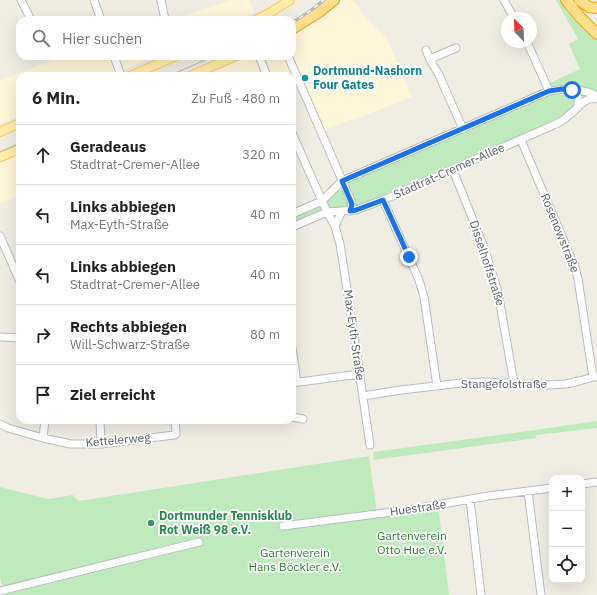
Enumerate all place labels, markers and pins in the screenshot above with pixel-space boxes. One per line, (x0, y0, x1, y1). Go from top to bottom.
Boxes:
place label: Dortmund-Nashorn Four Gates (313, 63, 422, 92)
marker: Dortmund-Nashorn Four Gates (300, 73, 310, 83)
place label: Dortmunder Tennisklub Rot Weiß 98 e.V. (159, 508, 292, 537)
marker: Dortmunder Tennisklub Rot Weiß 98 e.V. (146, 518, 156, 528)

